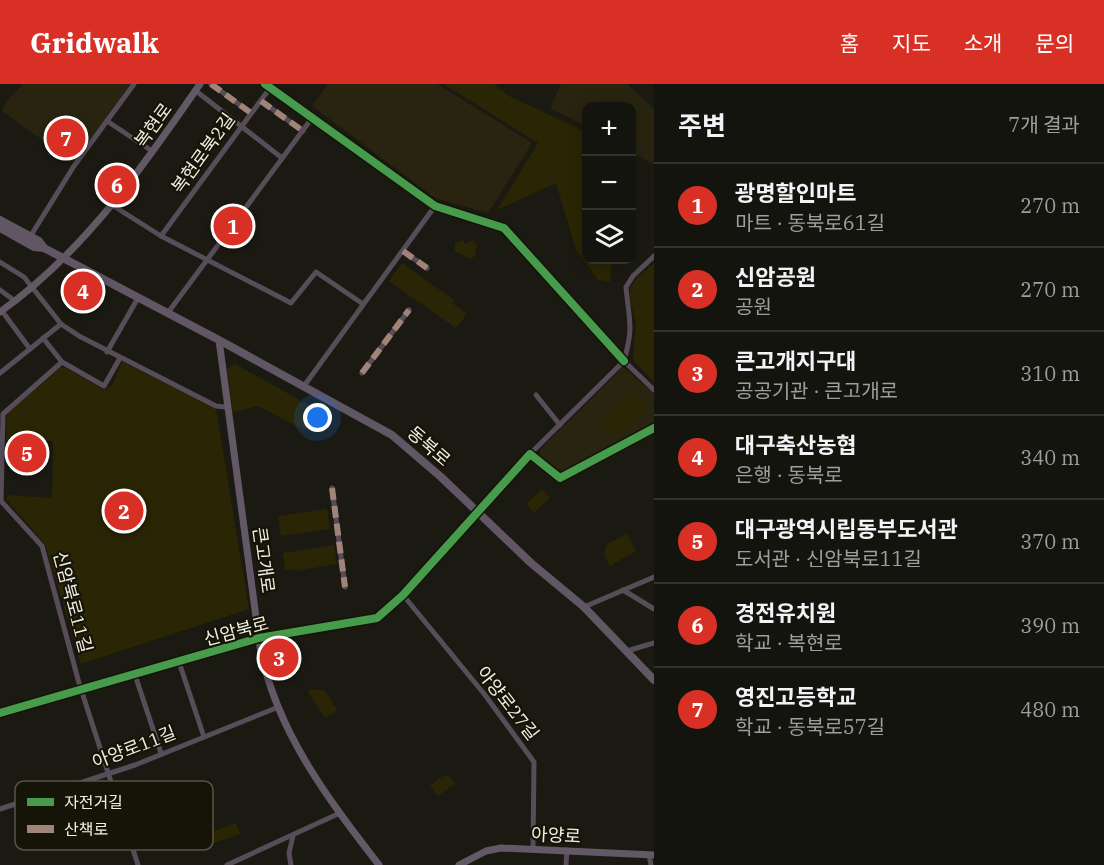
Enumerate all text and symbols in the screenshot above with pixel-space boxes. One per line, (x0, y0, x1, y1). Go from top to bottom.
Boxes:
text: Gridwalk (30, 24, 159, 61)
text: 홈 (840, 29, 859, 57)
text: 지도 (892, 29, 931, 57)
text: 소개 (964, 29, 1002, 57)
text: 문의 (1035, 29, 1074, 57)
street label: 복현로 (129, 98, 177, 152)
map controls (582, 102, 636, 264)
button: + (582, 102, 636, 156)
street label: 복현로북2길 (166, 108, 240, 198)
text: 주변 (678, 108, 726, 142)
text: 7개 결과 (1008, 111, 1080, 138)
pin: 7 (46, 116, 86, 160)
button: − (582, 156, 636, 210)
pin: 6 (98, 162, 136, 208)
text: 광명할인마트 (735, 178, 856, 207)
text: 1 (692, 192, 704, 219)
text: 270 m (1020, 192, 1080, 219)
pin: 1 (214, 204, 252, 248)
text: 마트 · 동북로61길 (735, 209, 885, 236)
button: layers (582, 210, 636, 264)
text: 신암공원 (735, 262, 816, 291)
pin: 4 (64, 268, 103, 314)
text: 2 (692, 276, 704, 303)
text: 270 m (1020, 276, 1080, 303)
text: 공원 (735, 293, 772, 320)
text: 큰고개지구대 (735, 346, 856, 375)
text: 3 (692, 360, 704, 387)
text: 310 m (1020, 360, 1080, 387)
text: 공공기관 · 큰고개로 (735, 377, 898, 404)
your location (303, 403, 332, 432)
street label: 동북로 (403, 421, 455, 471)
pin: 5 (8, 430, 46, 476)
text: 대구축산농협 (735, 430, 856, 459)
text: 4 (692, 444, 704, 471)
text: 340 m (1020, 444, 1080, 471)
text: 은행 · 동북로 (735, 461, 843, 488)
pin: 2 (104, 488, 144, 534)
text: 대구광역시립동부도서관 (735, 514, 958, 543)
street label: 큰고개로 (248, 526, 280, 594)
text: 5 (692, 528, 704, 555)
text: 370 m (1020, 528, 1080, 555)
text: 도서관 · 신암북로11길 (735, 545, 922, 572)
street label: 신암북로11길 (48, 549, 98, 655)
text: 경전유치원 (735, 598, 836, 627)
street label: 신암북로 (201, 611, 271, 651)
text: 6 (692, 612, 704, 639)
text: 390 m (1020, 612, 1080, 639)
text: 학교 · 복현로 (735, 629, 843, 656)
pin: 3 (260, 636, 298, 680)
street label: 아양로27길 (472, 661, 544, 745)
text: 영진고등학교 (735, 682, 856, 711)
text: 7 (692, 696, 704, 723)
text: 480 m (1020, 696, 1080, 723)
text: 학교 · 동북로57길 (735, 713, 885, 740)
street label: 아양로11길 (89, 721, 179, 773)
legend (15, 781, 213, 850)
text: 자전거길 (64, 792, 123, 812)
text: 산책로 (64, 819, 108, 839)
street label: 아양로 (531, 822, 581, 848)

